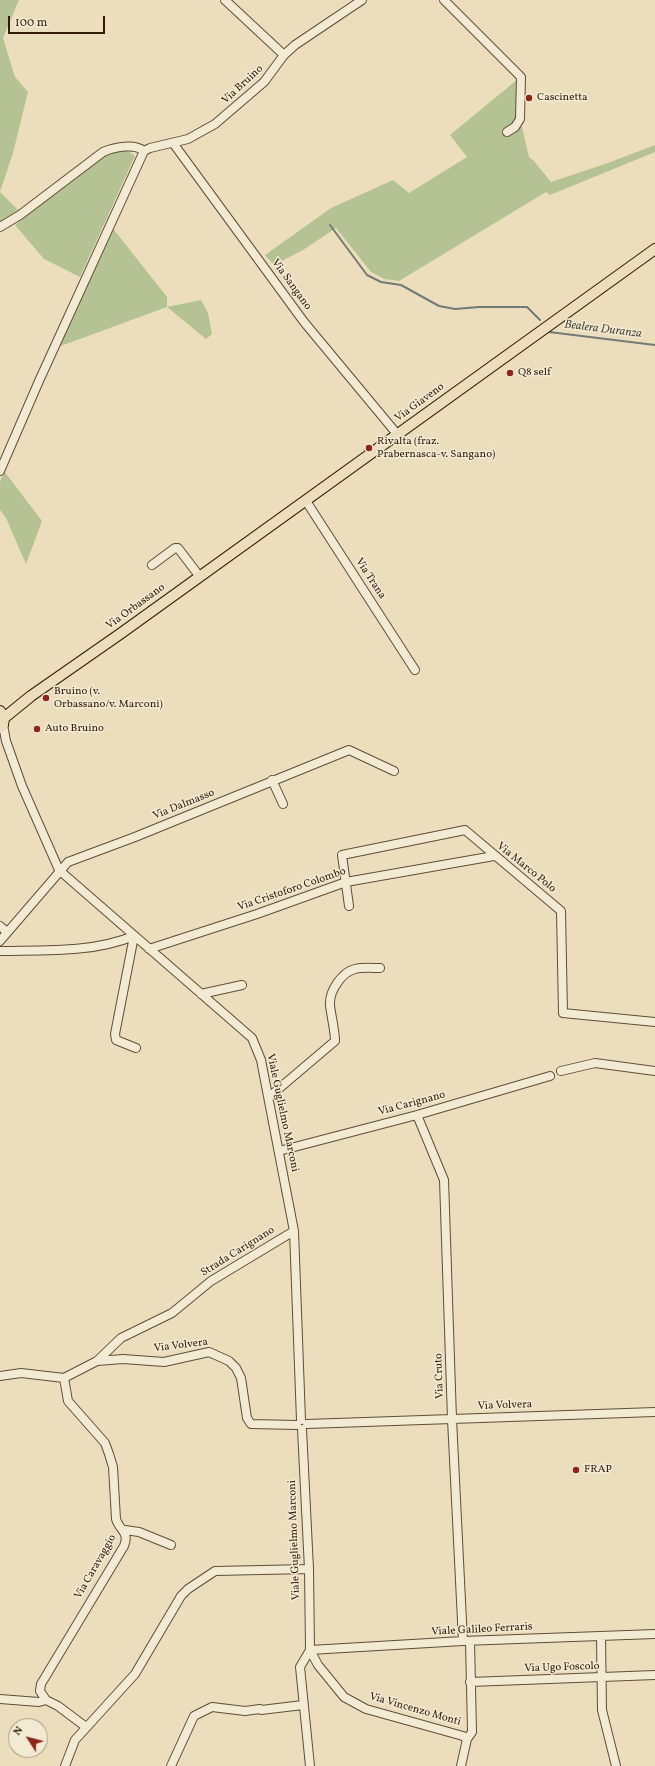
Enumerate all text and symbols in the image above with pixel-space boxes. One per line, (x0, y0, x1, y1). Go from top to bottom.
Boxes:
scale bar (10, 8, 107, 34)
text: 100 m (15, 15, 47, 31)
street label: Via Bruino (220, 63, 266, 107)
place label: Cascinetta (537, 91, 587, 105)
marker: Cascinetta (524, 93, 534, 103)
street label: Via Sangano (268, 257, 314, 313)
water label: Bealera Duranza (563, 318, 643, 342)
place label: Q8 self (518, 366, 551, 380)
marker: Q8 self (505, 368, 515, 378)
street label: Via Giaveno (393, 381, 447, 425)
place label: Rivalta (fraz. Prabernasca-v. Sangano) (377, 435, 495, 461)
marker: Rivalta (fraz. Prabernasca-v. Sangano) (364, 443, 374, 453)
street label: Via Trana (352, 556, 388, 602)
street label: Via Orbassano (104, 581, 168, 633)
place label: Bruino (v. Orbassano/v. Marconi) (54, 685, 163, 711)
marker: Bruino (v. Orbassano/v. Marconi) (41, 693, 51, 703)
place label: Auto Bruino (45, 722, 104, 736)
marker: Auto Bruino (32, 724, 42, 734)
street label: Via Dalmasso (151, 787, 217, 823)
street label: Via Marco Polo (494, 840, 558, 896)
street label: Via Cristoforo Colombo (236, 865, 348, 915)
street label: Viale Guglielmo Marconi (263, 1053, 301, 1173)
street label: Via Carignano (377, 1089, 447, 1119)
street label: Strada Carignano (199, 1224, 277, 1280)
street label: Via Volvera (153, 1336, 209, 1356)
street label: Via Cruto (433, 1353, 447, 1399)
street label: Via Volvera (478, 1398, 532, 1414)
place label: FRAP (584, 1463, 612, 1477)
marker: FRAP (571, 1465, 581, 1475)
street label: Viale Guglielmo Marconi (286, 1480, 304, 1600)
street label: Via Caravaggio (72, 1532, 120, 1602)
street label: Viale Galileo Ferraris (431, 1621, 533, 1639)
street label: Via Ugo Foscolo (524, 1660, 600, 1676)
street label: Via Vincenzo Monti (368, 1691, 462, 1729)
north arrow (8, 1718, 48, 1758)
text: N (10, 1724, 27, 1739)

